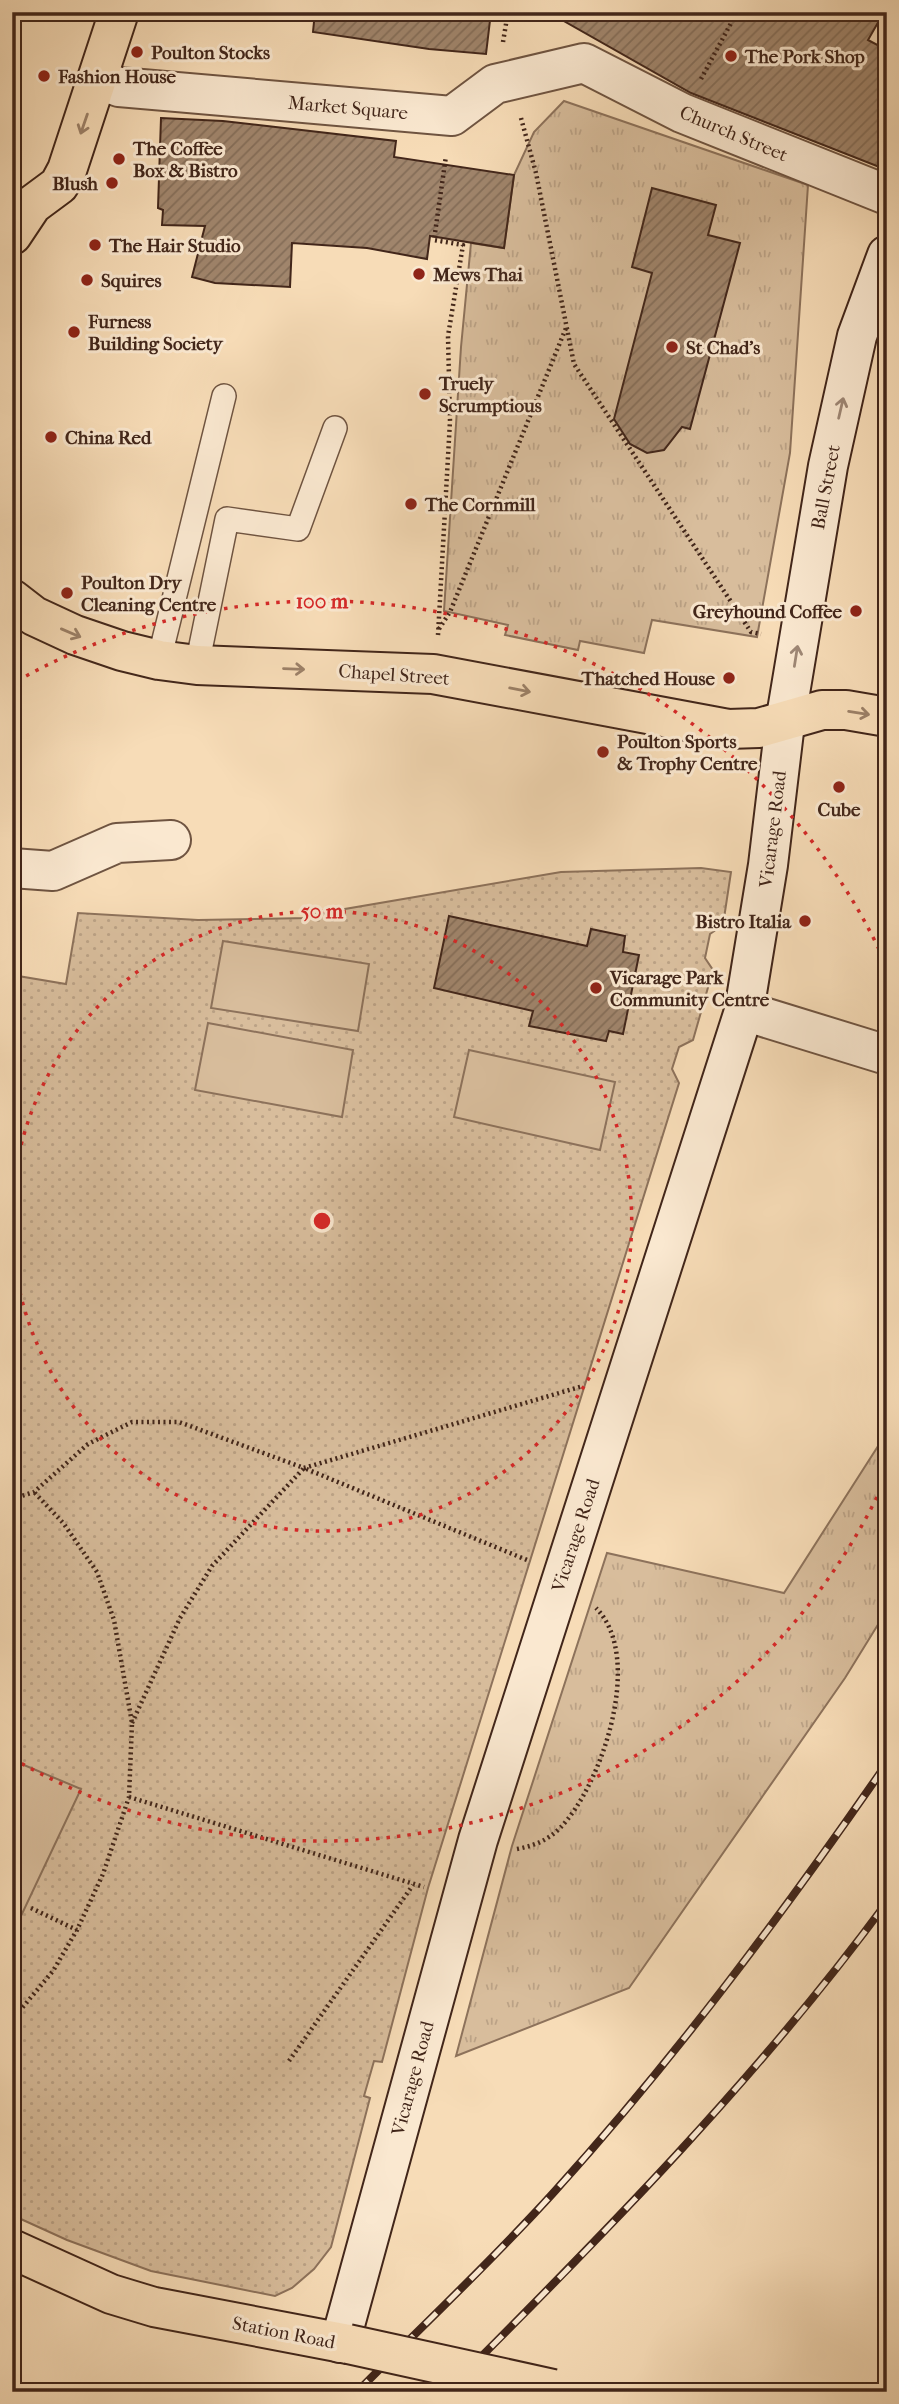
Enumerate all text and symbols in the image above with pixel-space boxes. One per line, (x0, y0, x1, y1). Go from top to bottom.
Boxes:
place label: Poulton Stocks (151, 42, 270, 64)
marker: Poulton Stocks (129, 44, 145, 60)
place label: The Pork Shop (744, 46, 865, 68)
marker: The Pork Shop (723, 48, 739, 64)
place label: Fashion House (57, 66, 177, 88)
marker: Fashion House (36, 68, 52, 84)
street label: Market Square (287, 92, 409, 124)
street label: Church Street (676, 101, 791, 167)
one-way arrow (77, 113, 90, 135)
place label: The Coffee Box & Bistro (132, 138, 238, 182)
marker: The Coffee Box & Bistro (111, 151, 127, 167)
place label: Blush (52, 173, 98, 195)
marker: Blush (104, 175, 120, 191)
place label: The Hair Studio (108, 235, 241, 257)
marker: The Hair Studio (87, 237, 103, 253)
place label: Mews Thai (432, 264, 523, 286)
marker: Mews Thai (411, 266, 427, 282)
place label: Squires (101, 270, 161, 292)
marker: Squires (79, 272, 95, 288)
place label: Furness Building Society (87, 311, 224, 355)
marker: Furness Building Society (66, 324, 82, 340)
place label: St Chad's (686, 337, 760, 359)
marker: St Chad's (664, 339, 680, 355)
place label: Truely Scrumptious (438, 373, 542, 417)
marker: Truely Scrumptious (417, 386, 433, 402)
one-way arrow (835, 397, 849, 420)
place label: China Red (65, 427, 152, 449)
marker: China Red (43, 429, 59, 445)
street label: Ball Street (807, 443, 845, 531)
place label: The Cornmill (424, 494, 536, 516)
marker: The Cornmill (403, 496, 419, 512)
place label: Poulton Dry Cleaning Centre (81, 572, 217, 616)
marker: Poulton Dry Cleaning Centre (59, 585, 75, 601)
text: 100 m (296, 589, 349, 613)
place label: Greyhound Coffee (693, 601, 843, 623)
marker: Greyhound Coffee (848, 603, 864, 619)
one-way arrow (60, 627, 81, 640)
one-way arrow (790, 645, 803, 668)
street label: Chapel Street (338, 660, 450, 690)
one-way arrow (282, 662, 305, 675)
place label: Thatched House (580, 668, 716, 690)
marker: Thatched House (721, 670, 737, 686)
one-way arrow (508, 684, 531, 698)
one-way arrow (847, 707, 870, 720)
place label: Poulton Sports & Trophy Centre (617, 731, 758, 775)
marker: Poulton Sports & Trophy Centre (595, 744, 611, 760)
street label: Vicarage Road (755, 769, 791, 890)
marker: Cube (831, 779, 847, 795)
place label: Cube (818, 799, 861, 821)
text: 50 m (301, 899, 344, 923)
place label: Bistro Italia (695, 911, 792, 933)
marker: Bistro Italia (797, 913, 813, 929)
place label: Vicarage Park Community Centre (609, 967, 770, 1011)
marker: Vicarage Park Community Centre (588, 980, 604, 996)
centre of rings (310, 1209, 334, 1233)
street label: Vicarage Road (547, 1475, 605, 1596)
street label: Vicarage Road (387, 2018, 439, 2139)
street label: Station Road (230, 2312, 338, 2354)

